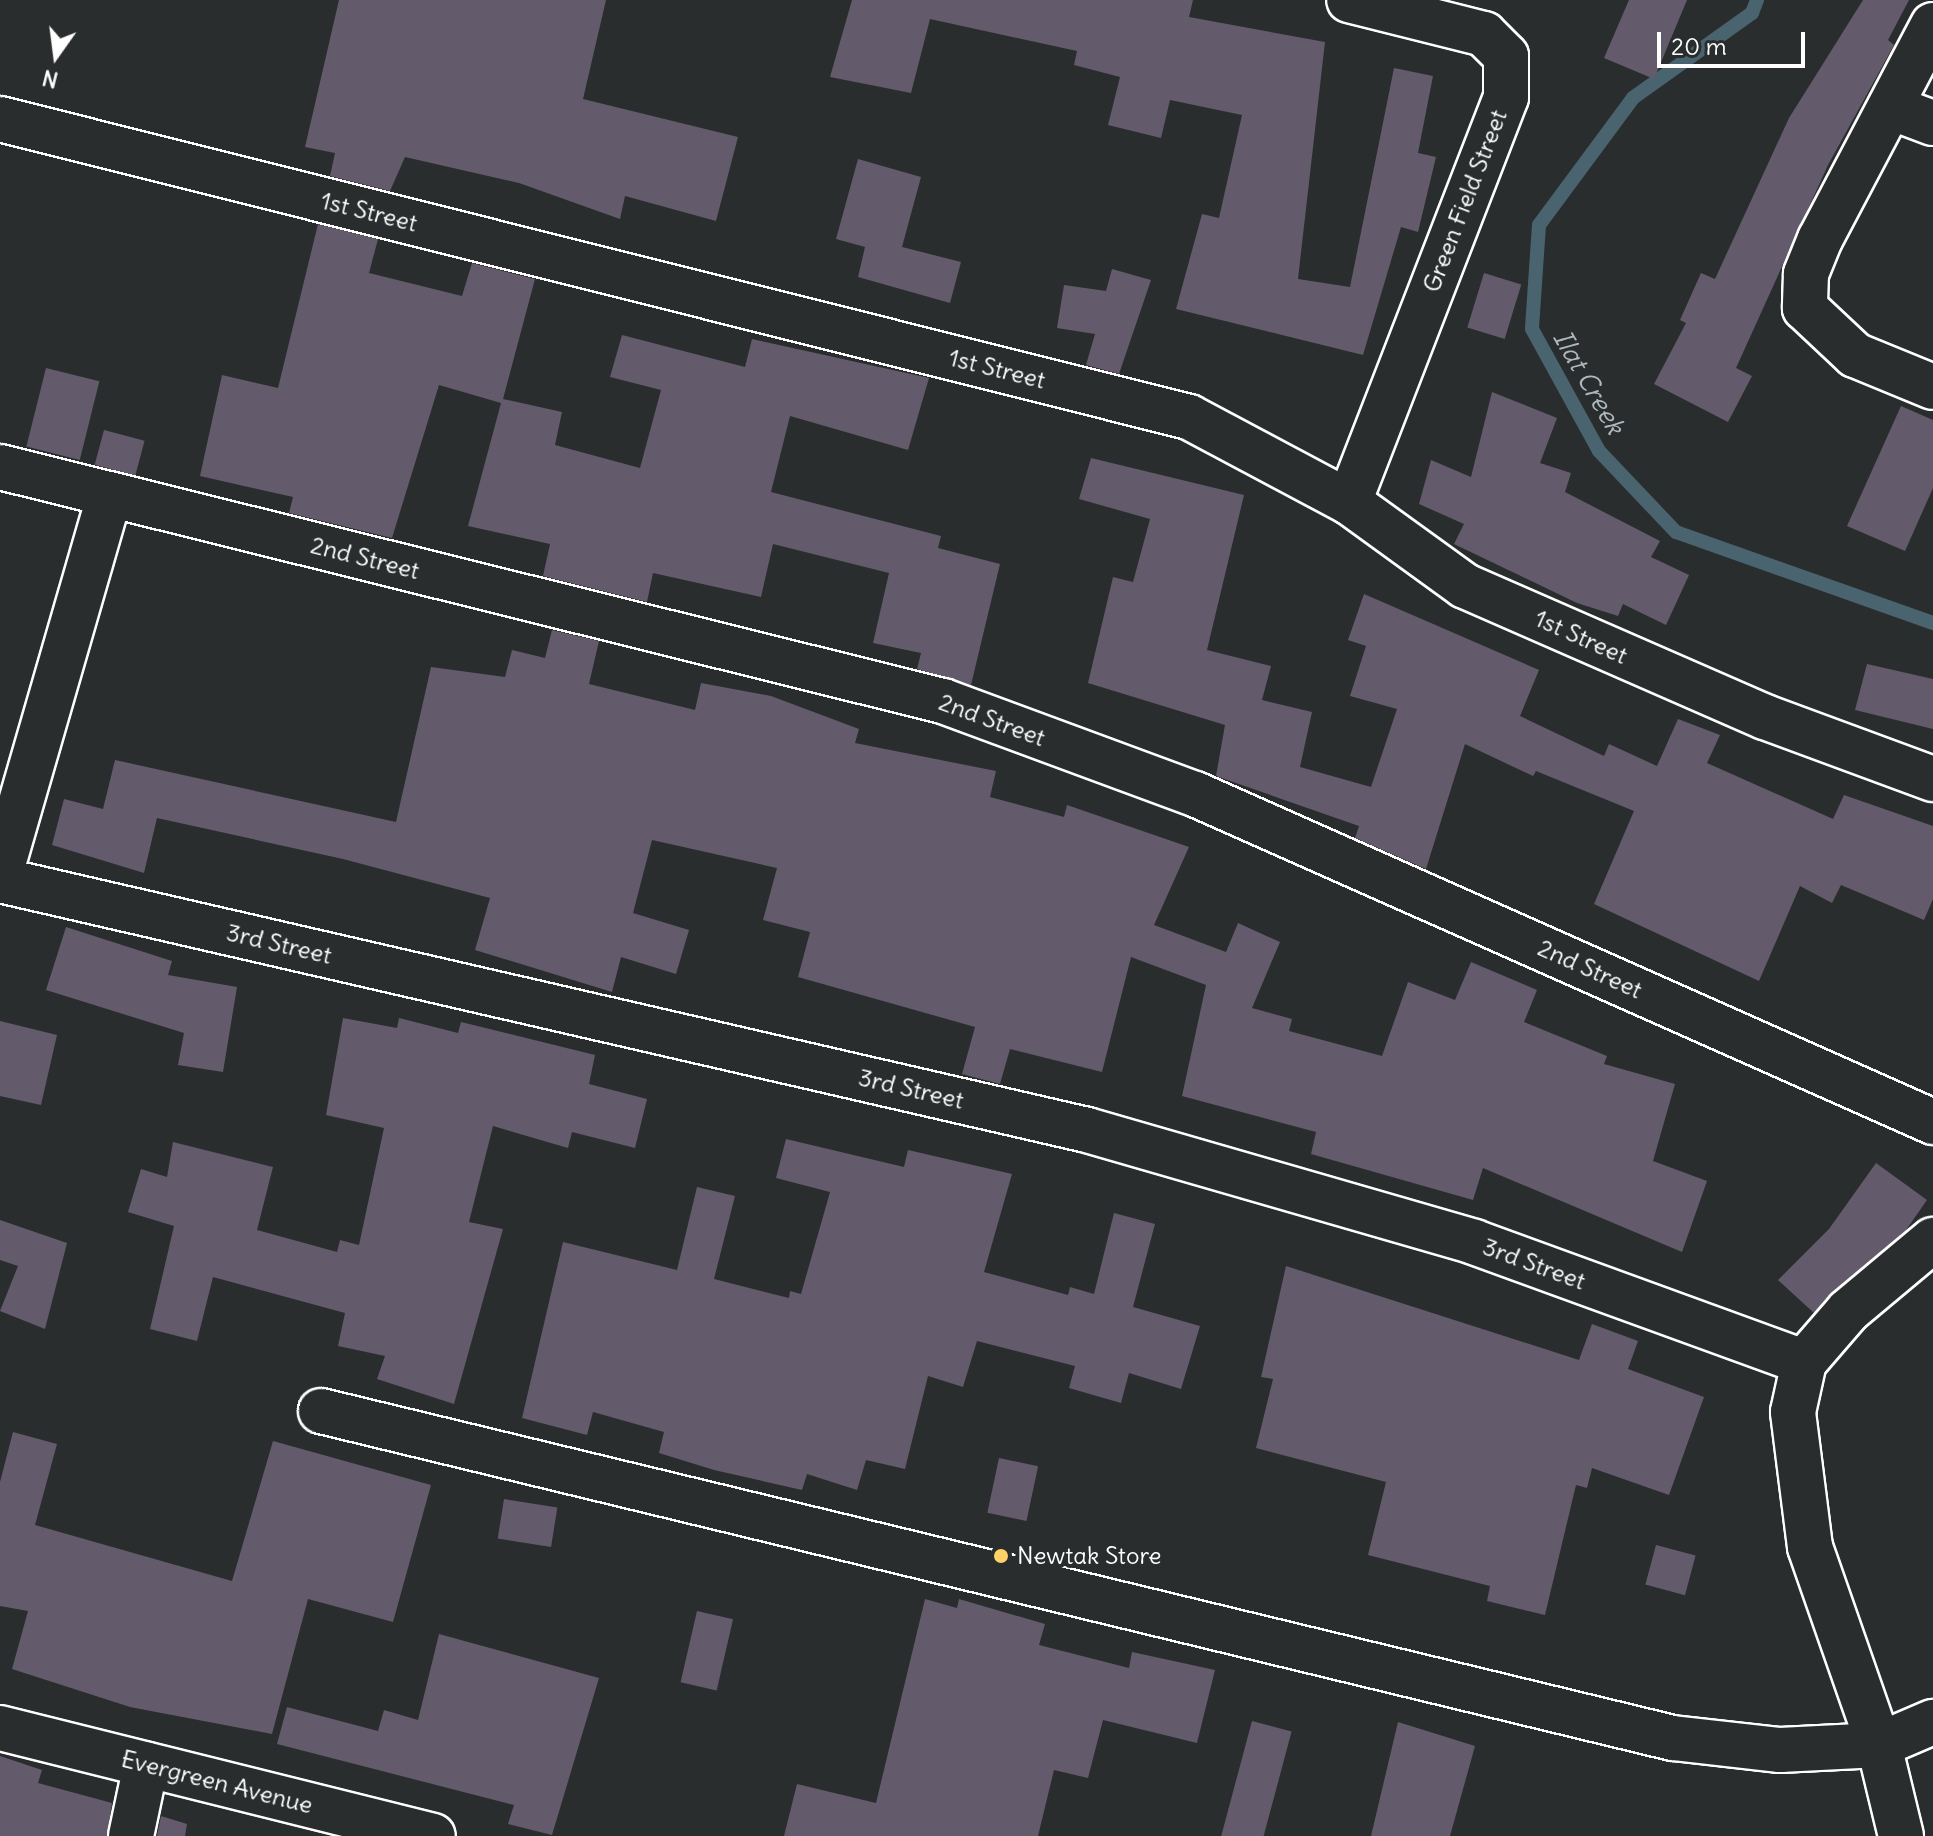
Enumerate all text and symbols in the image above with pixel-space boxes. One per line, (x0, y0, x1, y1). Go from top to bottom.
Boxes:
north arrow (16, 16, 96, 96)
scale bar (1661, 16, 1809, 66)
text: 20 m (1671, 31, 1727, 61)
text: N (39, 64, 61, 95)
street label: Green Field Street (1417, 106, 1513, 296)
street label: 1st Street (318, 186, 420, 238)
water label: Ilat Creek (1547, 324, 1631, 440)
street label: 1st Street (946, 343, 1048, 395)
street label: 2nd Street (308, 531, 422, 585)
street label: 1st Street (1530, 604, 1632, 670)
street label: 2nd Street (935, 687, 1049, 753)
street label: 3rd Street (224, 918, 334, 970)
street label: 2nd Street (1533, 933, 1647, 1005)
street label: 3rd Street (856, 1063, 966, 1115)
street label: 3rd Street (1479, 1232, 1589, 1296)
place label: Newtak Store (1017, 1542, 1161, 1570)
marker: Newtak Store (992, 1547, 1010, 1565)
street label: Evergreen Avenue (118, 1744, 316, 1820)

